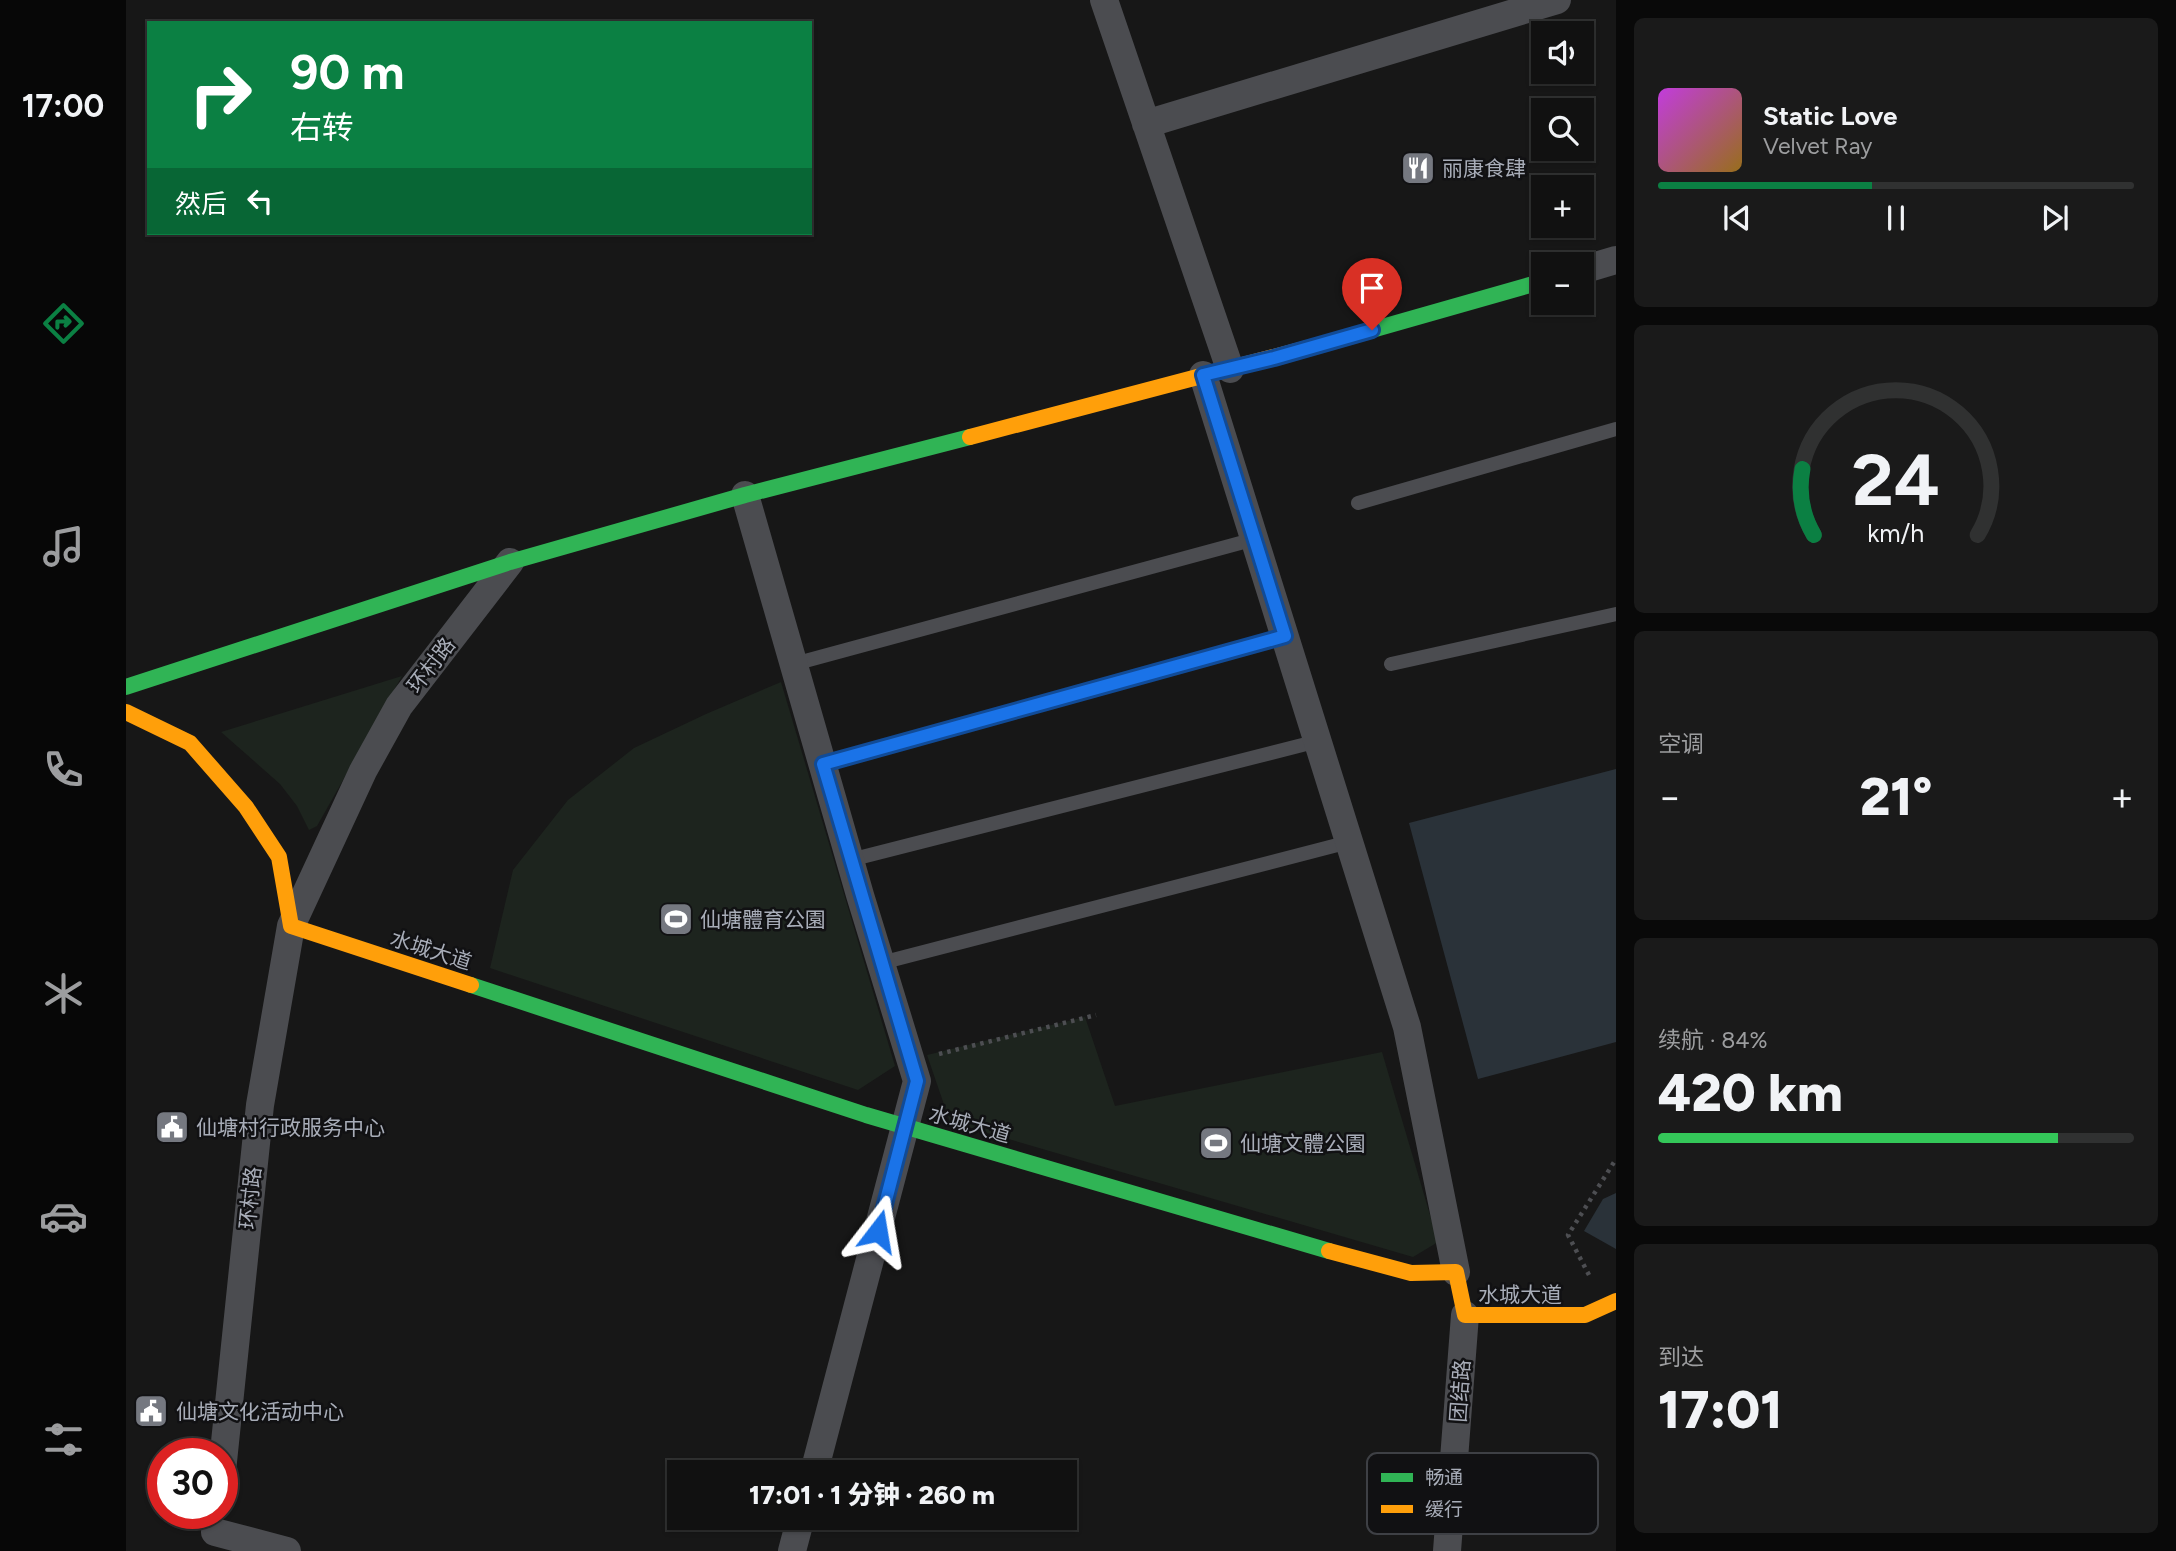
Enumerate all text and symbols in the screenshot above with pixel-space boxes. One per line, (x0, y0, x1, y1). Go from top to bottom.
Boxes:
map controls (1531, 21, 1594, 315)
button: sound (1531, 21, 1594, 84)
text: 90 m (290, 42, 405, 101)
icon: right (175, 49, 266, 140)
text: 17:00 (22, 87, 104, 125)
button: search (1531, 98, 1594, 161)
text: Static Love (1763, 100, 1897, 132)
text: 右转 (290, 109, 354, 147)
text: Velvet Ray (1763, 132, 1872, 160)
restaurant icon: 丽康食肆 (1399, 149, 1437, 187)
place label: 丽康食肆 (1442, 156, 1526, 181)
button: + (1531, 175, 1594, 238)
icon: left (241, 182, 279, 220)
text: 然后 (175, 188, 227, 220)
icon: previous (1718, 199, 1756, 237)
icon: pause (1877, 199, 1915, 237)
icon: next (2036, 199, 2074, 237)
button: − (1531, 252, 1594, 315)
pin (1342, 258, 1402, 330)
icon: arrive (1353, 269, 1391, 307)
icon: directions (39, 299, 88, 348)
text: 24 (1852, 436, 1940, 523)
text: km/h (1867, 518, 1925, 548)
icon: music (39, 522, 88, 571)
street label: 环村路 (402, 632, 460, 698)
text: 空调 (1658, 730, 1704, 758)
icon: phone (39, 745, 88, 794)
text: 21° (1860, 766, 1932, 828)
text: − (1658, 774, 1682, 820)
text: + (2110, 774, 2134, 820)
sports icon: 仙塘體育公園 (657, 900, 695, 938)
place label: 仙塘體育公園 (700, 907, 826, 932)
street label: 水城大道 (387, 925, 475, 975)
icon: climate (39, 969, 88, 1018)
text: 续航 · 84% (1658, 1026, 1768, 1054)
text: 420 km (1658, 1062, 1843, 1124)
street label: 水城大道 (926, 1100, 1014, 1148)
public building icon: 仙塘村行政服务中心 (153, 1108, 191, 1146)
place label: 仙塘村行政服务中心 (196, 1115, 385, 1140)
sports icon: 仙塘文體公園 (1197, 1124, 1235, 1162)
place label: 仙塘文體公園 (1240, 1131, 1366, 1156)
street label: 环村路 (234, 1165, 266, 1231)
icon: car (39, 1192, 88, 1241)
position arrow (841, 1194, 915, 1268)
street label: 水城大道 (1478, 1282, 1562, 1307)
text: 到达 (1658, 1343, 1704, 1371)
street label: 团结路 (1445, 1359, 1475, 1423)
text: 17:01 (1658, 1379, 1782, 1441)
public building icon: 仙塘文化活动中心 (132, 1392, 170, 1430)
place label: 仙塘文化活动中心 (176, 1399, 344, 1424)
icon: filters (39, 1415, 88, 1464)
speed limit sign: 30 (147, 1438, 238, 1529)
legend (1367, 1453, 1598, 1534)
text: 畅通 (1425, 1466, 1463, 1489)
text: 17:01 · 1 分钟 · 260 m (749, 1479, 995, 1511)
text: 缓行 (1425, 1498, 1463, 1521)

